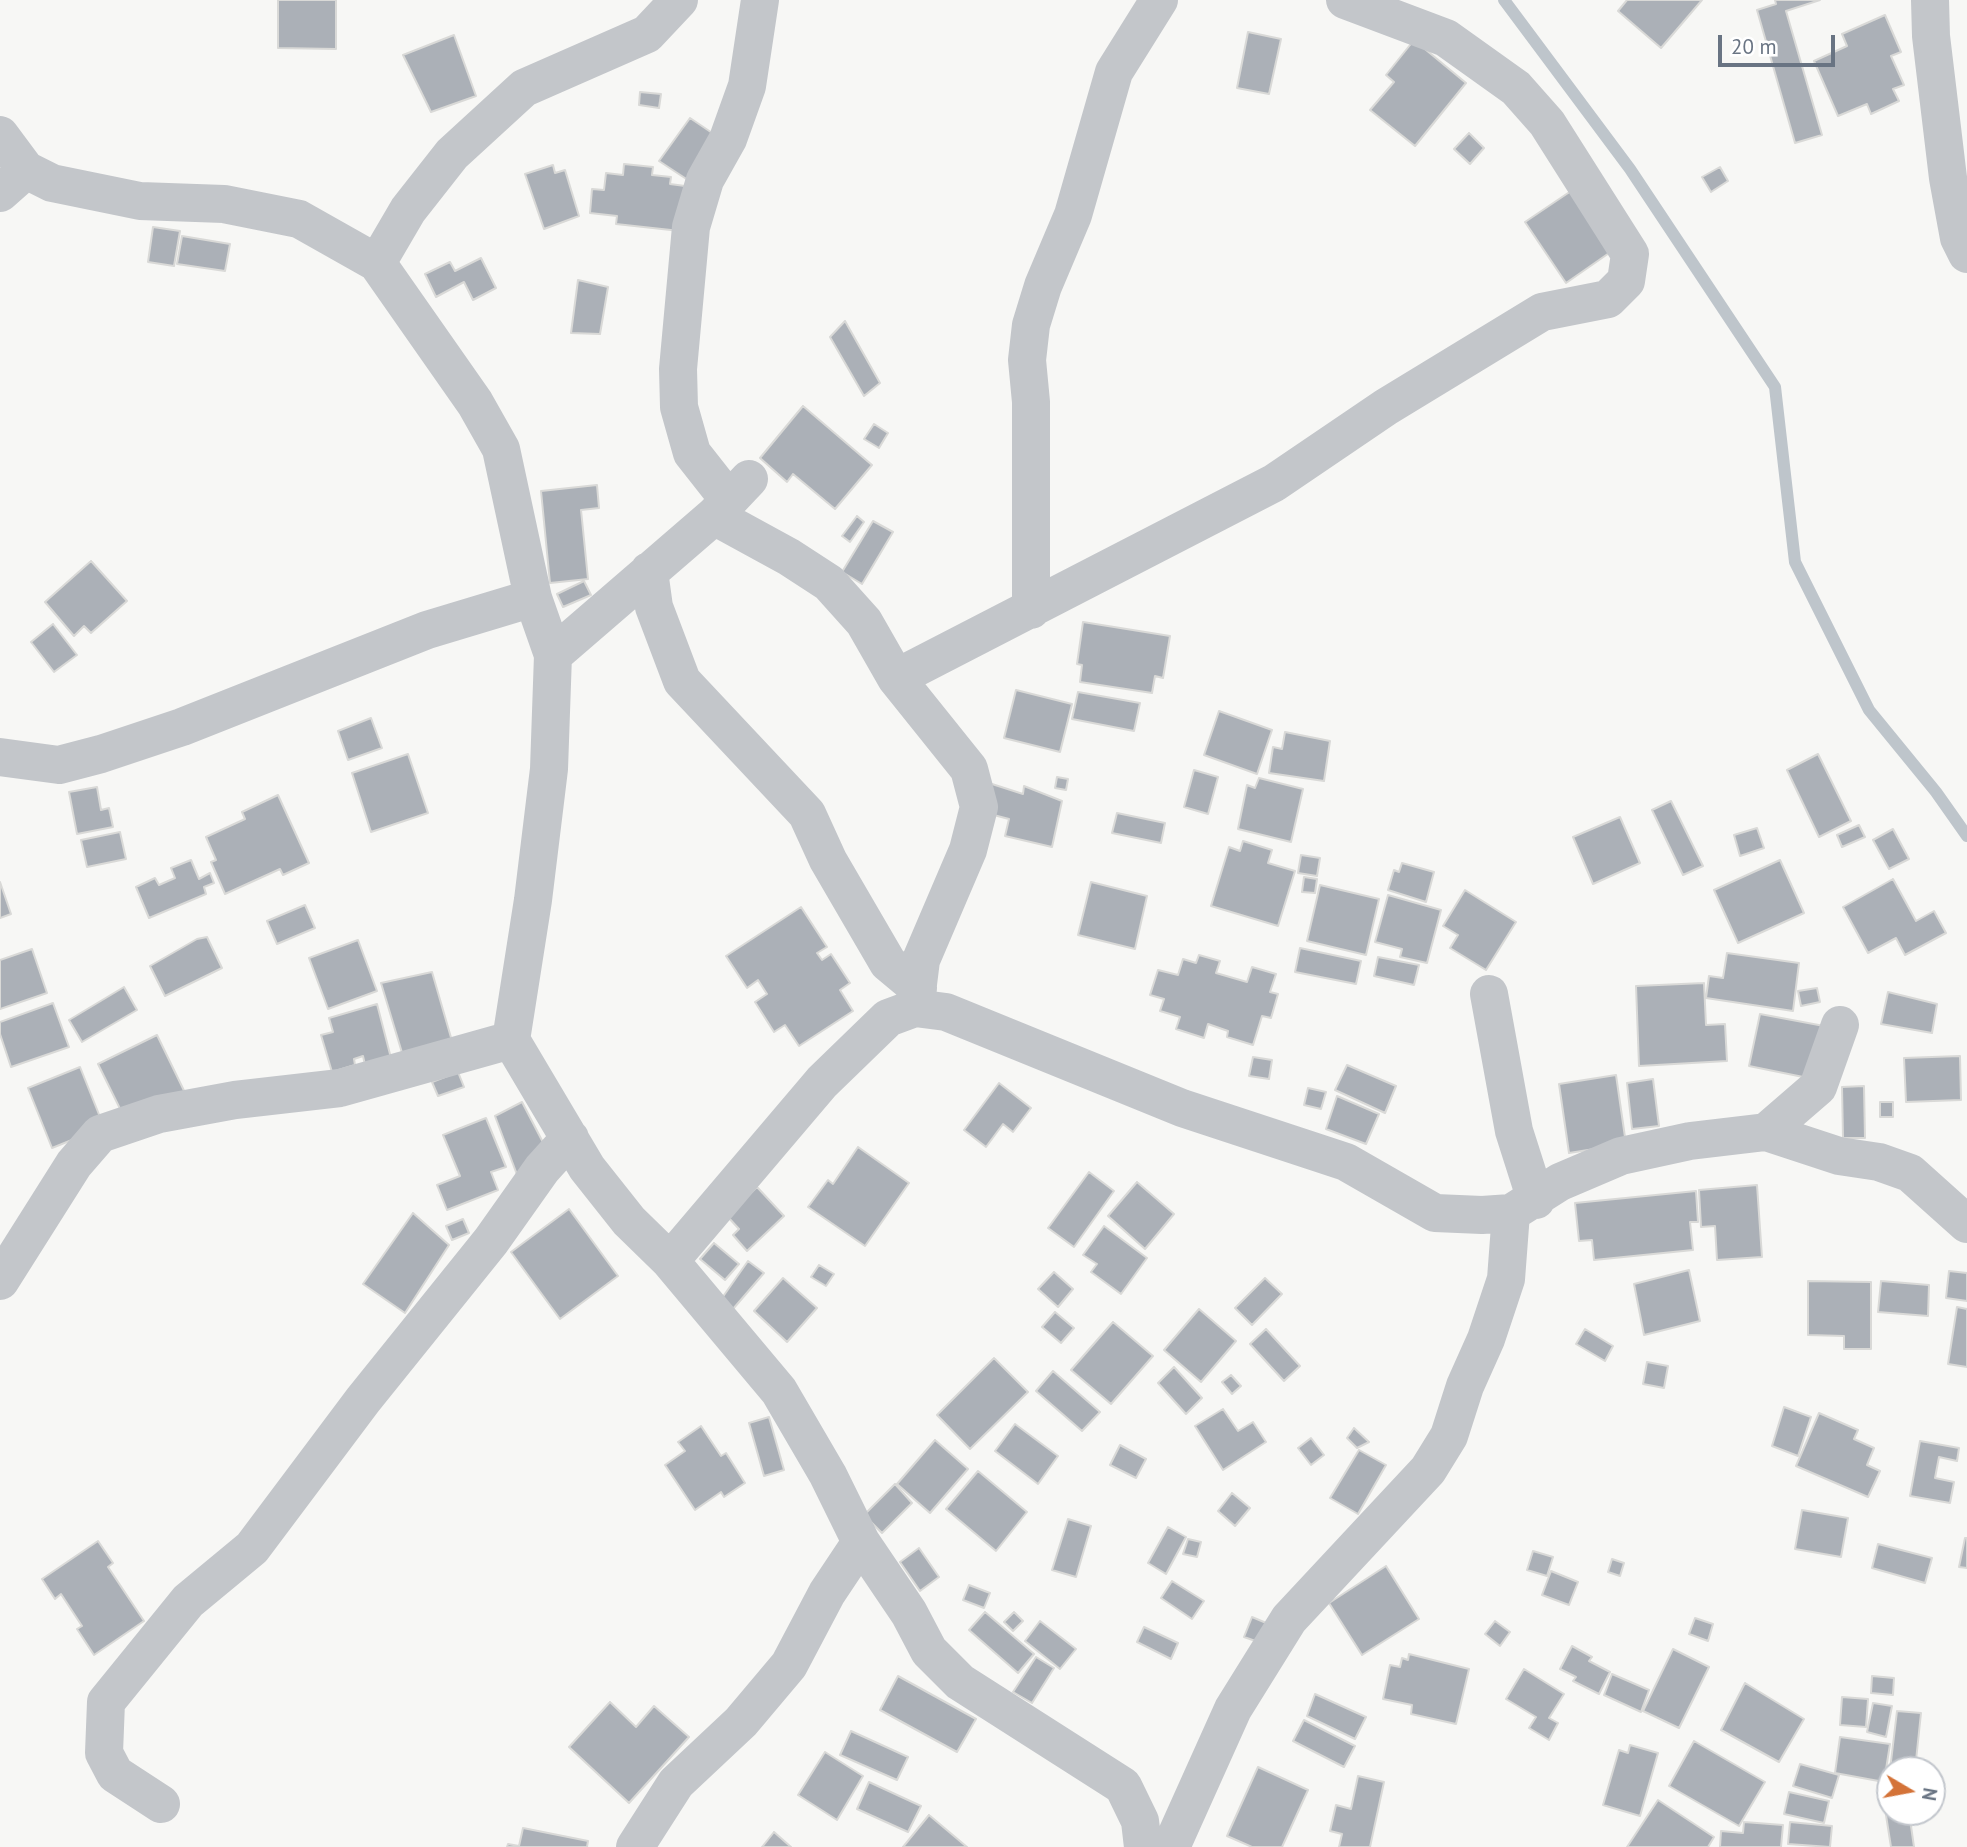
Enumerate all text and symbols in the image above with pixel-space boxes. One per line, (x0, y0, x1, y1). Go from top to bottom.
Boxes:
scale bar (1722, 21, 1839, 65)
text: 20 m (1731, 33, 1777, 60)
north arrow (1876, 1756, 1946, 1826)
text: N (1917, 1786, 1943, 1803)

